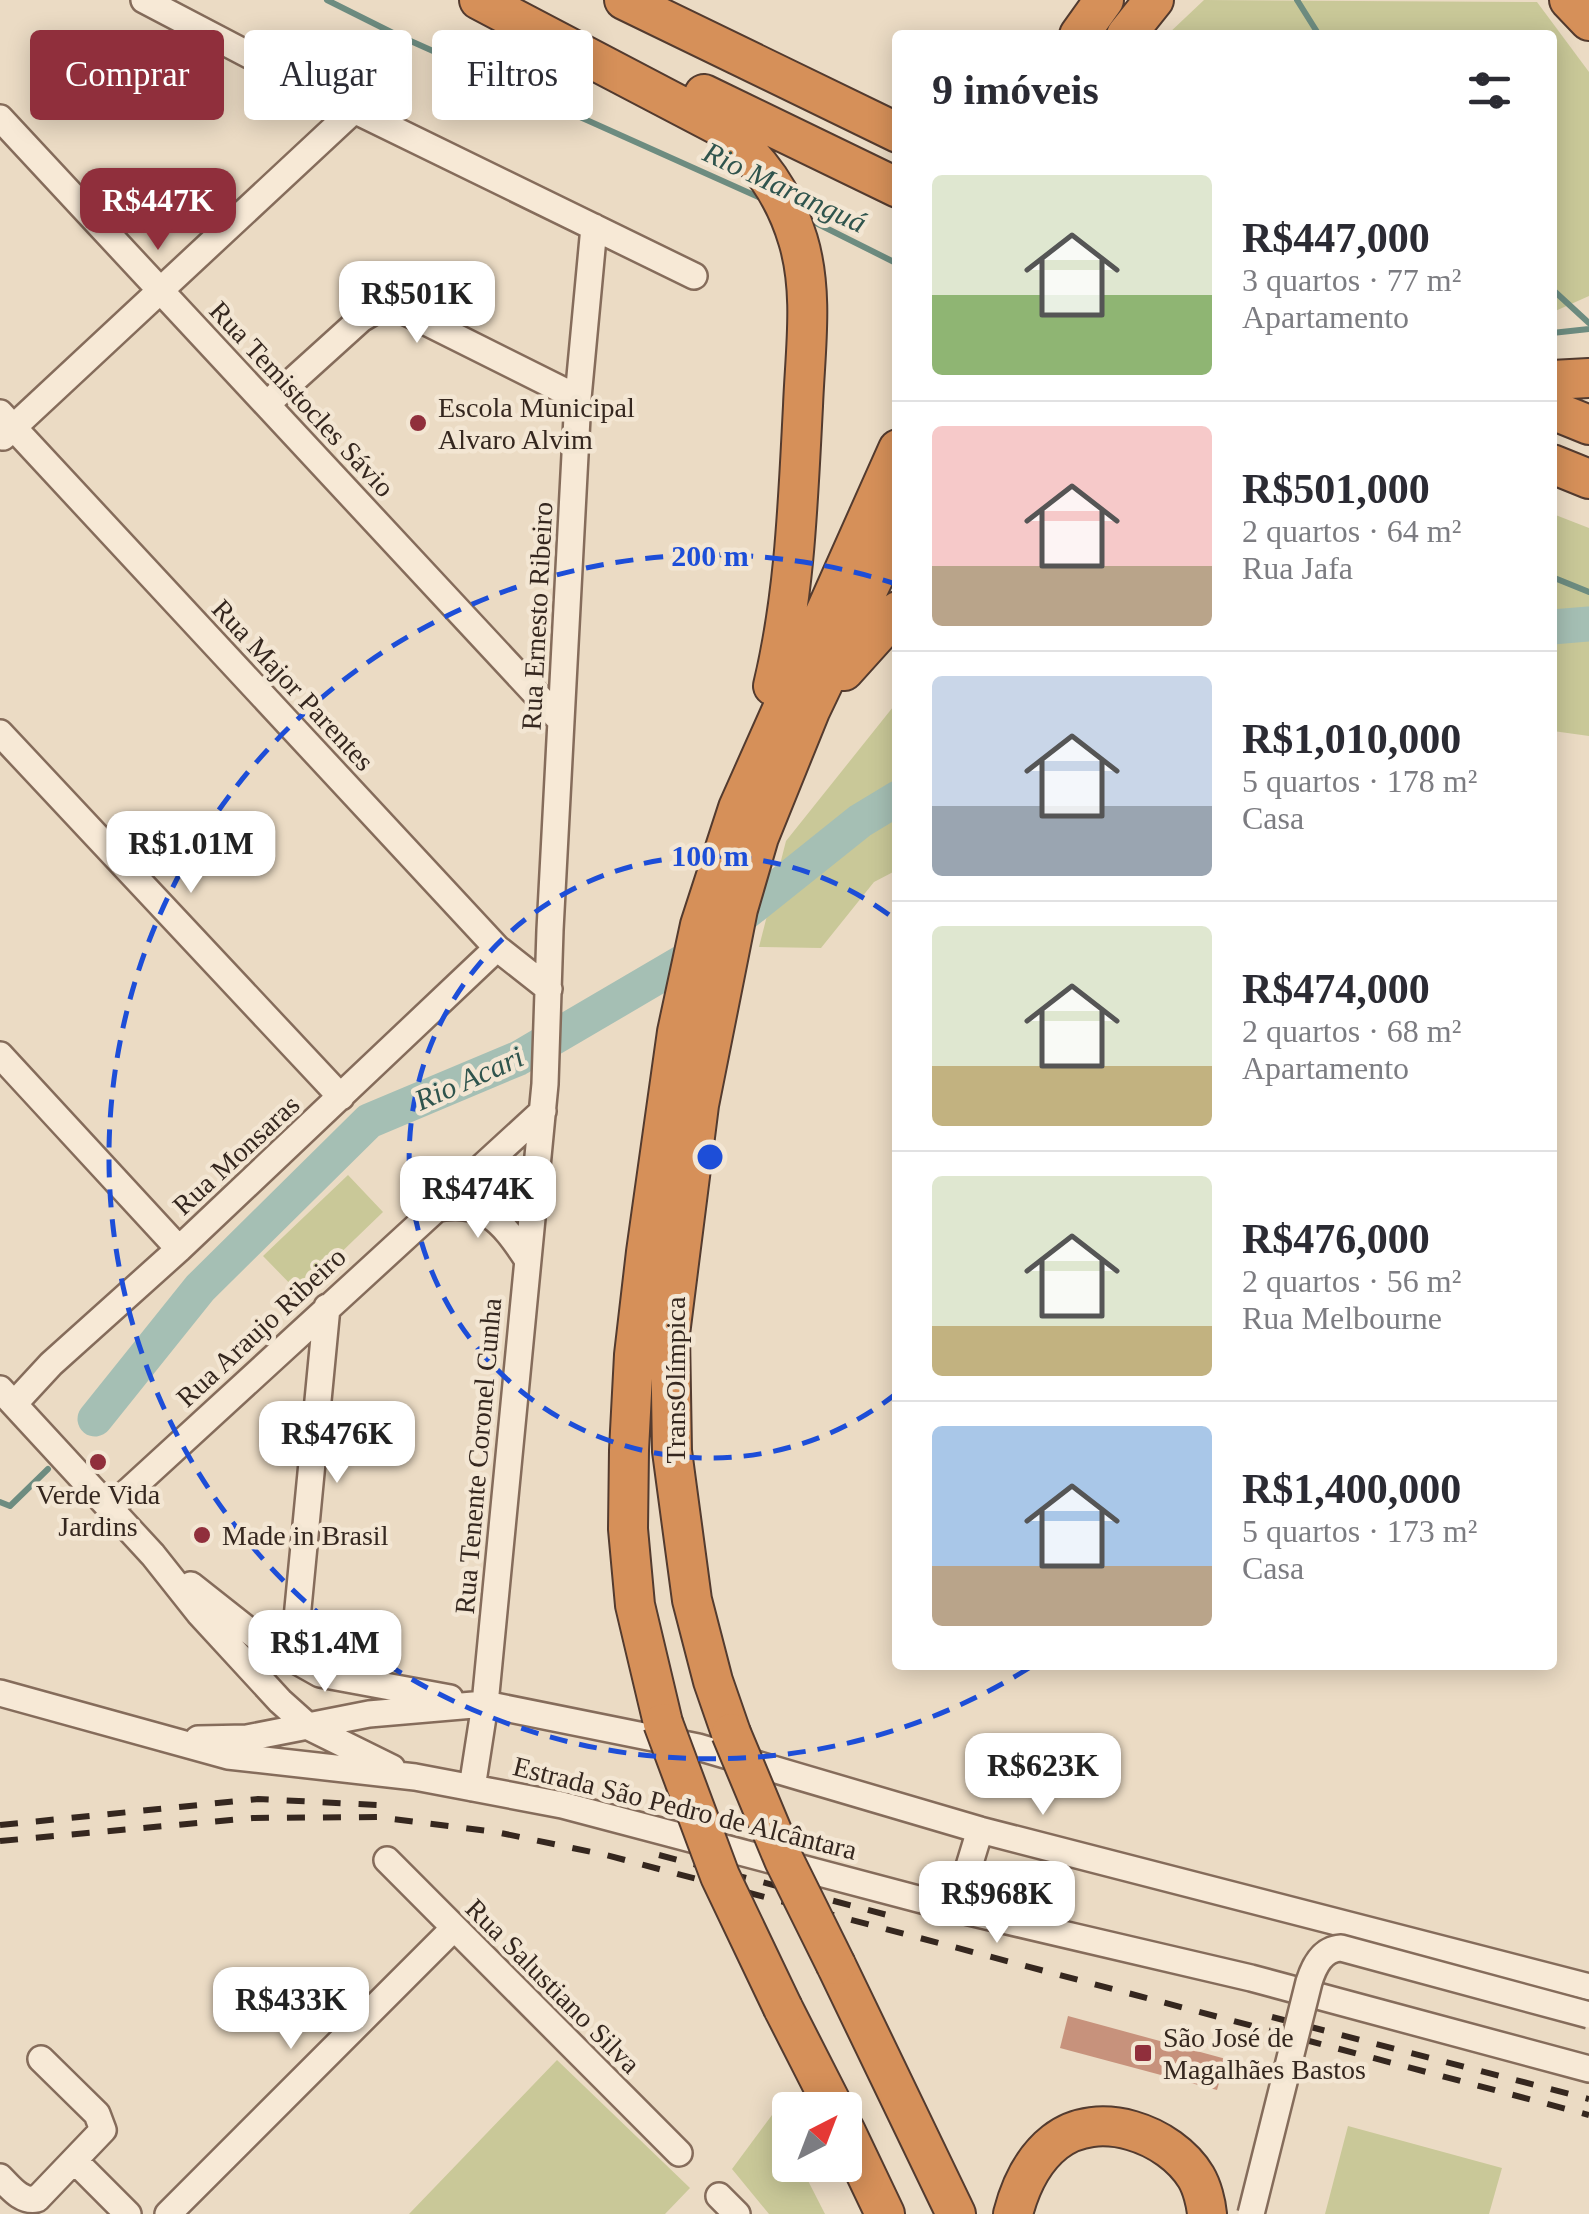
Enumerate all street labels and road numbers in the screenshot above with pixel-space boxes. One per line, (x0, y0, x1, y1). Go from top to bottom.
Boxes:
street label: Rua Temistocles Sávio (203, 295, 401, 503)
street label: Rua Ernesto Ribeiro (516, 501, 558, 731)
street label: Rua Major Parentes (206, 593, 380, 777)
street label: Rua Monsaras (167, 1089, 305, 1221)
street label: Rua Araujo Ribeiro (170, 1241, 352, 1413)
street label: Rua Tenente Coronel Cunha (449, 1296, 507, 1615)
street label: TransOlímpica (660, 1296, 691, 1463)
street label: Estrada São Pedro de Alcântara (510, 1750, 861, 1866)
street label: Rua Salustiano Silva (460, 1893, 647, 2080)

